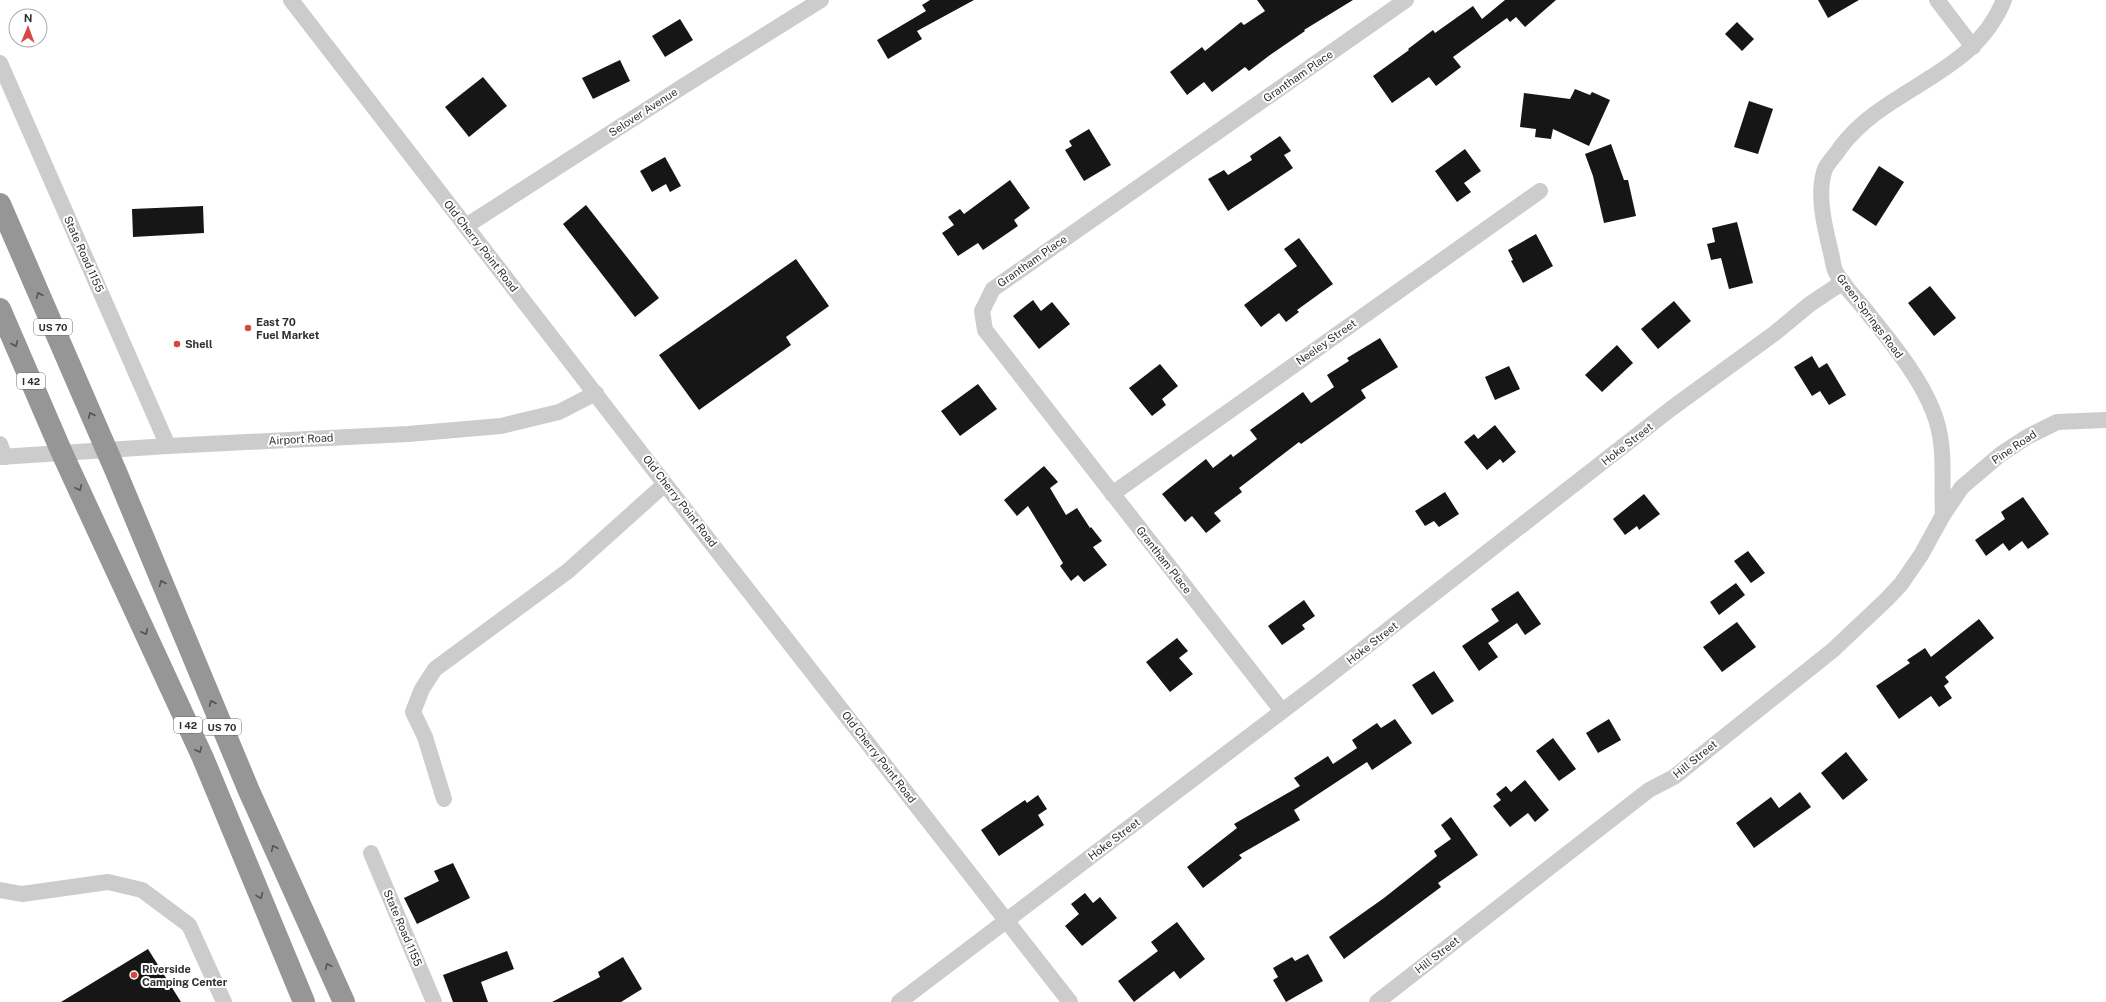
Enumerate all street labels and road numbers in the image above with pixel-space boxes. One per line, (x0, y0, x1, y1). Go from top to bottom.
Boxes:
street label: Grantham Place (1261, 48, 1335, 104)
street label: Selover Avenue (607, 85, 679, 139)
street label: Old Cherry Point Road (442, 198, 520, 294)
street label: State Road 1155 (62, 214, 106, 294)
street label: Grantham Place (995, 233, 1069, 289)
street label: Green Springs Road (1835, 272, 1905, 360)
street label: Neeley Street (1294, 317, 1358, 367)
road number: US 70 (34, 319, 72, 335)
road number: I 42 (17, 373, 45, 389)
street label: Hoke Street (1599, 420, 1655, 468)
street label: Pine Road (1989, 428, 2039, 466)
street label: Airport Road (268, 431, 334, 447)
street label: Old Cherry Point Road (641, 453, 719, 549)
street label: Grantham Place (1134, 524, 1194, 596)
street label: Hoke Street (1344, 619, 1400, 667)
street label: Old Cherry Point Road (840, 709, 918, 805)
road number: I 42 (174, 717, 202, 733)
road number: US 70 (203, 719, 241, 735)
street label: Hill Street (1671, 738, 1719, 780)
street label: Hoke Street (1086, 816, 1142, 862)
street label: State Road 1155 (381, 888, 425, 968)
street label: Hill Street (1413, 934, 1461, 976)

